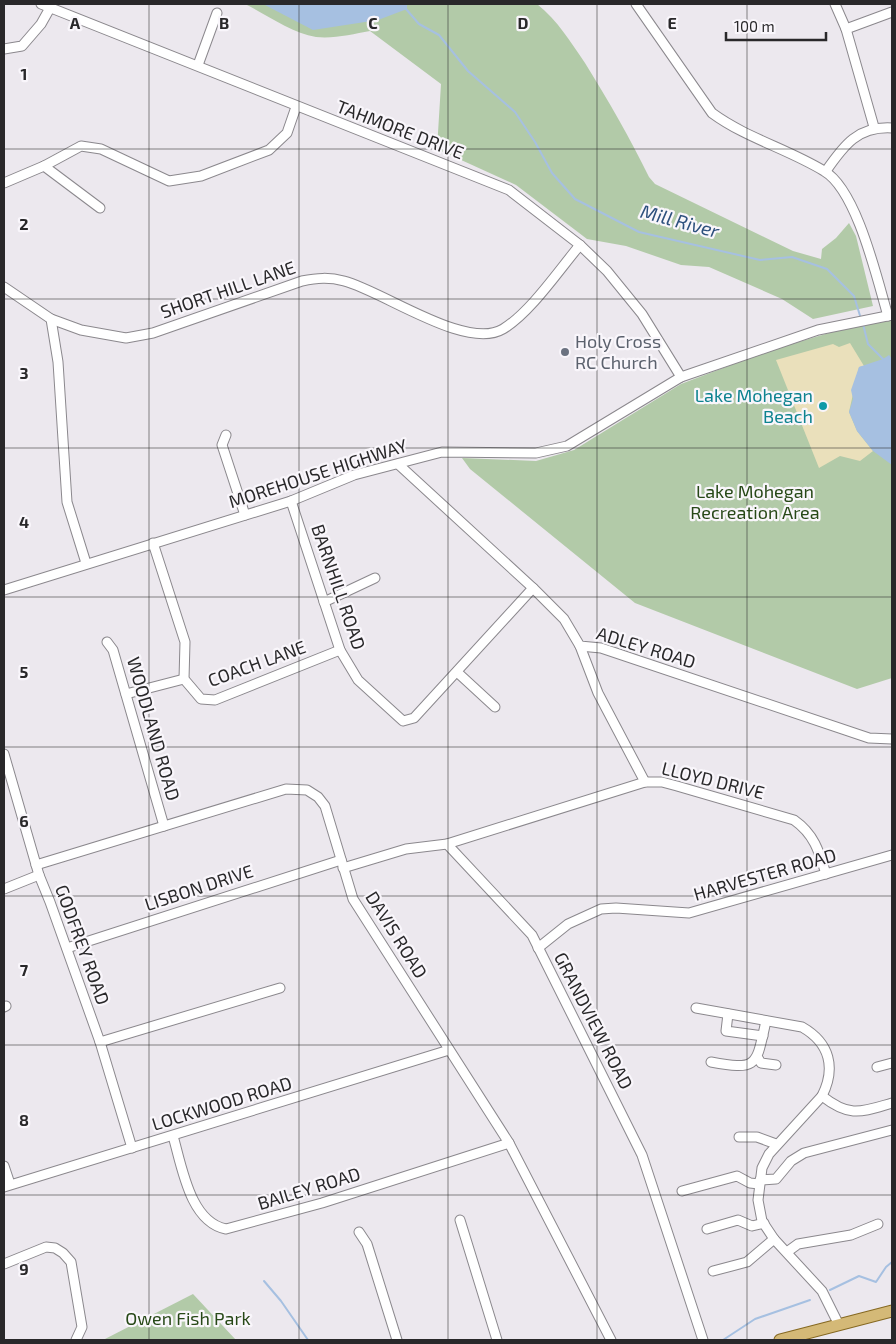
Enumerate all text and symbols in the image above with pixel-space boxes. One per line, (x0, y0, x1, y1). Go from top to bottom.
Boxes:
scale bar (726, 10, 826, 42)
text: A (70, 13, 81, 32)
text: B (219, 13, 229, 32)
text: C (368, 13, 378, 32)
text: D (518, 13, 529, 32)
text: E (667, 13, 677, 32)
text: 100 m (734, 17, 775, 35)
text: 1 (21, 64, 27, 83)
street label: TAHMORE DRIVE (334, 95, 467, 163)
water label: Mill River (638, 199, 722, 242)
text: 2 (19, 214, 29, 233)
street label: SHORT HILL LANE (157, 256, 298, 322)
place label: Holy Cross RC Church (575, 330, 661, 373)
marker: Holy Cross RC Church (559, 346, 571, 358)
text: 3 (19, 363, 29, 382)
place label: Lake Mohegan Beach (695, 384, 813, 427)
marker: Lake Mohegan Beach (817, 400, 829, 412)
street label: MOREHOUSE HIGHWAY (226, 434, 410, 512)
park label: Lake Mohegan Recreation Area (690, 480, 820, 523)
text: 4 (19, 512, 29, 531)
street label: BARNHILL ROAD (307, 521, 371, 652)
street label: ADLEY ROAD (594, 622, 699, 673)
street label: COACH LANE (205, 635, 309, 691)
street label: WOODLAND ROAD (123, 654, 185, 803)
text: 5 (20, 662, 29, 681)
street label: LLOYD DRIVE (660, 757, 767, 803)
text: 6 (19, 811, 29, 830)
street label: HARVESTER ROAD (691, 843, 839, 905)
street label: LISBON DRIVE (142, 859, 256, 915)
street label: GODFREY ROAD (51, 882, 115, 1008)
street label: DAVIS ROAD (361, 887, 432, 982)
street label: GRANDVIEW ROAD (550, 948, 638, 1093)
text: 7 (20, 960, 29, 979)
street label: LOCKWOOD ROAD (149, 1071, 294, 1135)
text: 8 (19, 1110, 29, 1129)
street label: BAILEY ROAD (255, 1162, 363, 1214)
text: 9 (19, 1259, 29, 1278)
park label: Owen Fish Park (125, 1307, 251, 1329)

